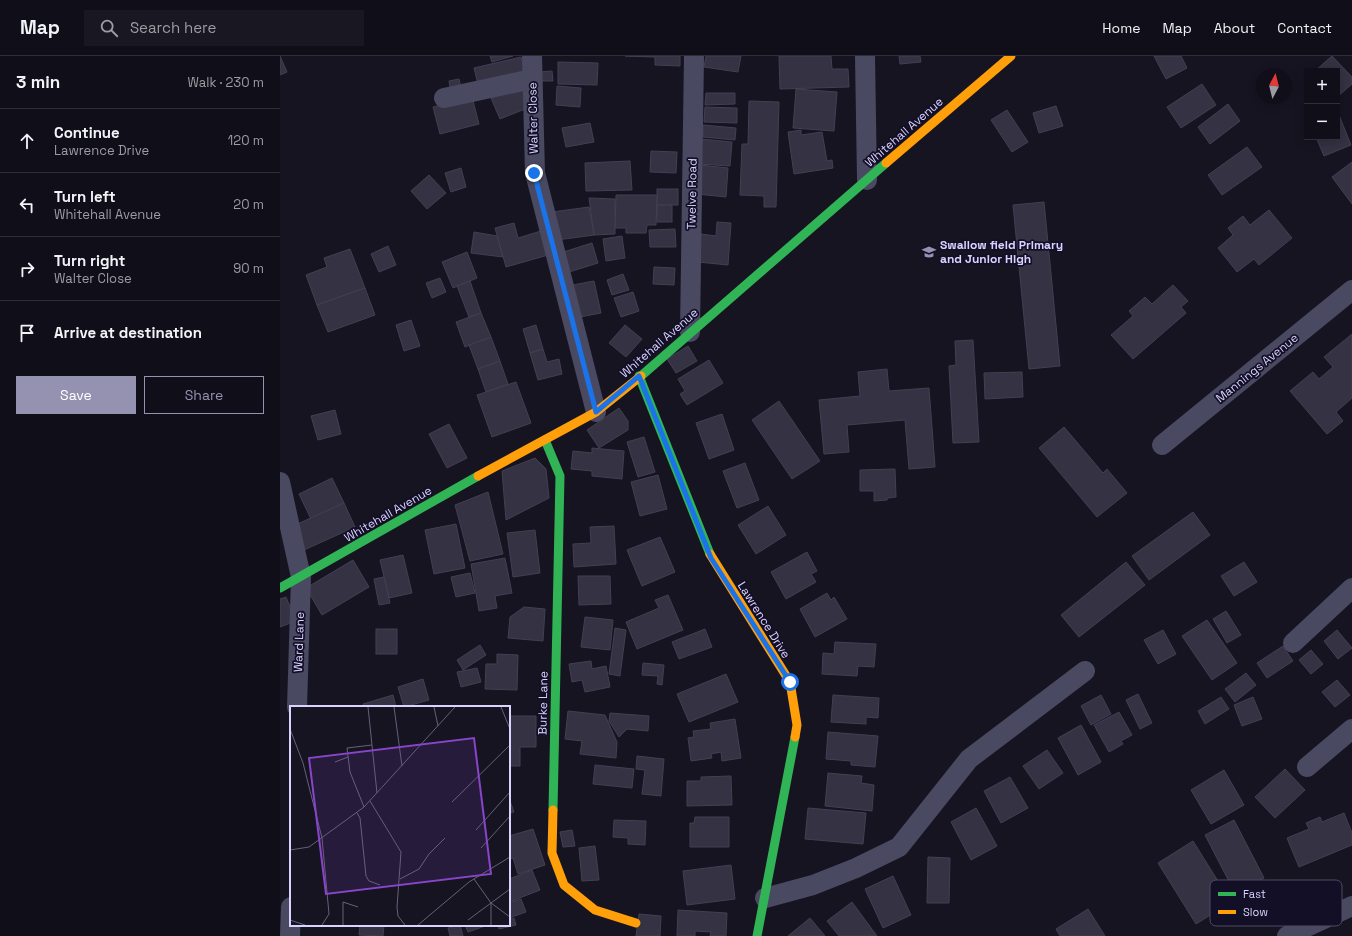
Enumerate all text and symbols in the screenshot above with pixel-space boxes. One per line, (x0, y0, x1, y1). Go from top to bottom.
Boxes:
search box (84, 10, 364, 46)
text: Map (20, 15, 60, 40)
icon: search (98, 17, 120, 39)
text: Search here (130, 18, 216, 37)
text: Home (1102, 19, 1140, 37)
text: Map (1162, 19, 1192, 37)
text: About (1214, 19, 1255, 37)
text: Contact (1277, 19, 1332, 37)
north arrow (1256, 68, 1292, 104)
map controls (1304, 68, 1340, 140)
button: + (1304, 68, 1340, 104)
text: 3 min (16, 71, 60, 93)
text: Walk · 230 m (187, 74, 264, 91)
street label: Walter Close (524, 82, 542, 154)
street label: Whitehall Avenue (862, 94, 946, 170)
button: − (1304, 104, 1340, 140)
text: Continue (54, 123, 120, 142)
icon: ahead (16, 130, 38, 152)
text: 120 m (228, 132, 264, 149)
text: Lawrence Drive (54, 142, 149, 159)
street label: Twelve Road (683, 158, 701, 230)
route end (525, 164, 543, 182)
text: Turn left (54, 187, 116, 206)
icon: left (16, 194, 38, 216)
text: 20 m (233, 196, 264, 213)
text: Whitehall Avenue (54, 206, 161, 223)
place label: Swallow field Primary and Junior High (940, 237, 1063, 267)
school or university icon: Swallow field Primary and Junior High (921, 244, 937, 260)
text: Turn right (54, 251, 125, 270)
icon: right (16, 258, 38, 280)
text: 90 m (233, 260, 264, 277)
text: Walter Close (54, 270, 132, 287)
street label: Whitehall Avenue (617, 305, 701, 381)
icon: arrive (16, 322, 38, 344)
text: Arrive at destination (54, 323, 202, 342)
street label: Mannings Avenue (1212, 330, 1302, 406)
button: Save (16, 376, 136, 414)
button: Share (144, 376, 264, 414)
street label: Whitehall Avenue (341, 482, 435, 546)
street label: Lawrence Drive (734, 579, 794, 661)
street label: Ward Lane (290, 612, 308, 672)
street label: Burke Lane (534, 671, 552, 735)
route start (781, 673, 799, 691)
inset map (290, 706, 510, 926)
legend (1210, 880, 1342, 926)
text: Fast (1243, 887, 1266, 901)
text: Slow (1243, 905, 1268, 919)

